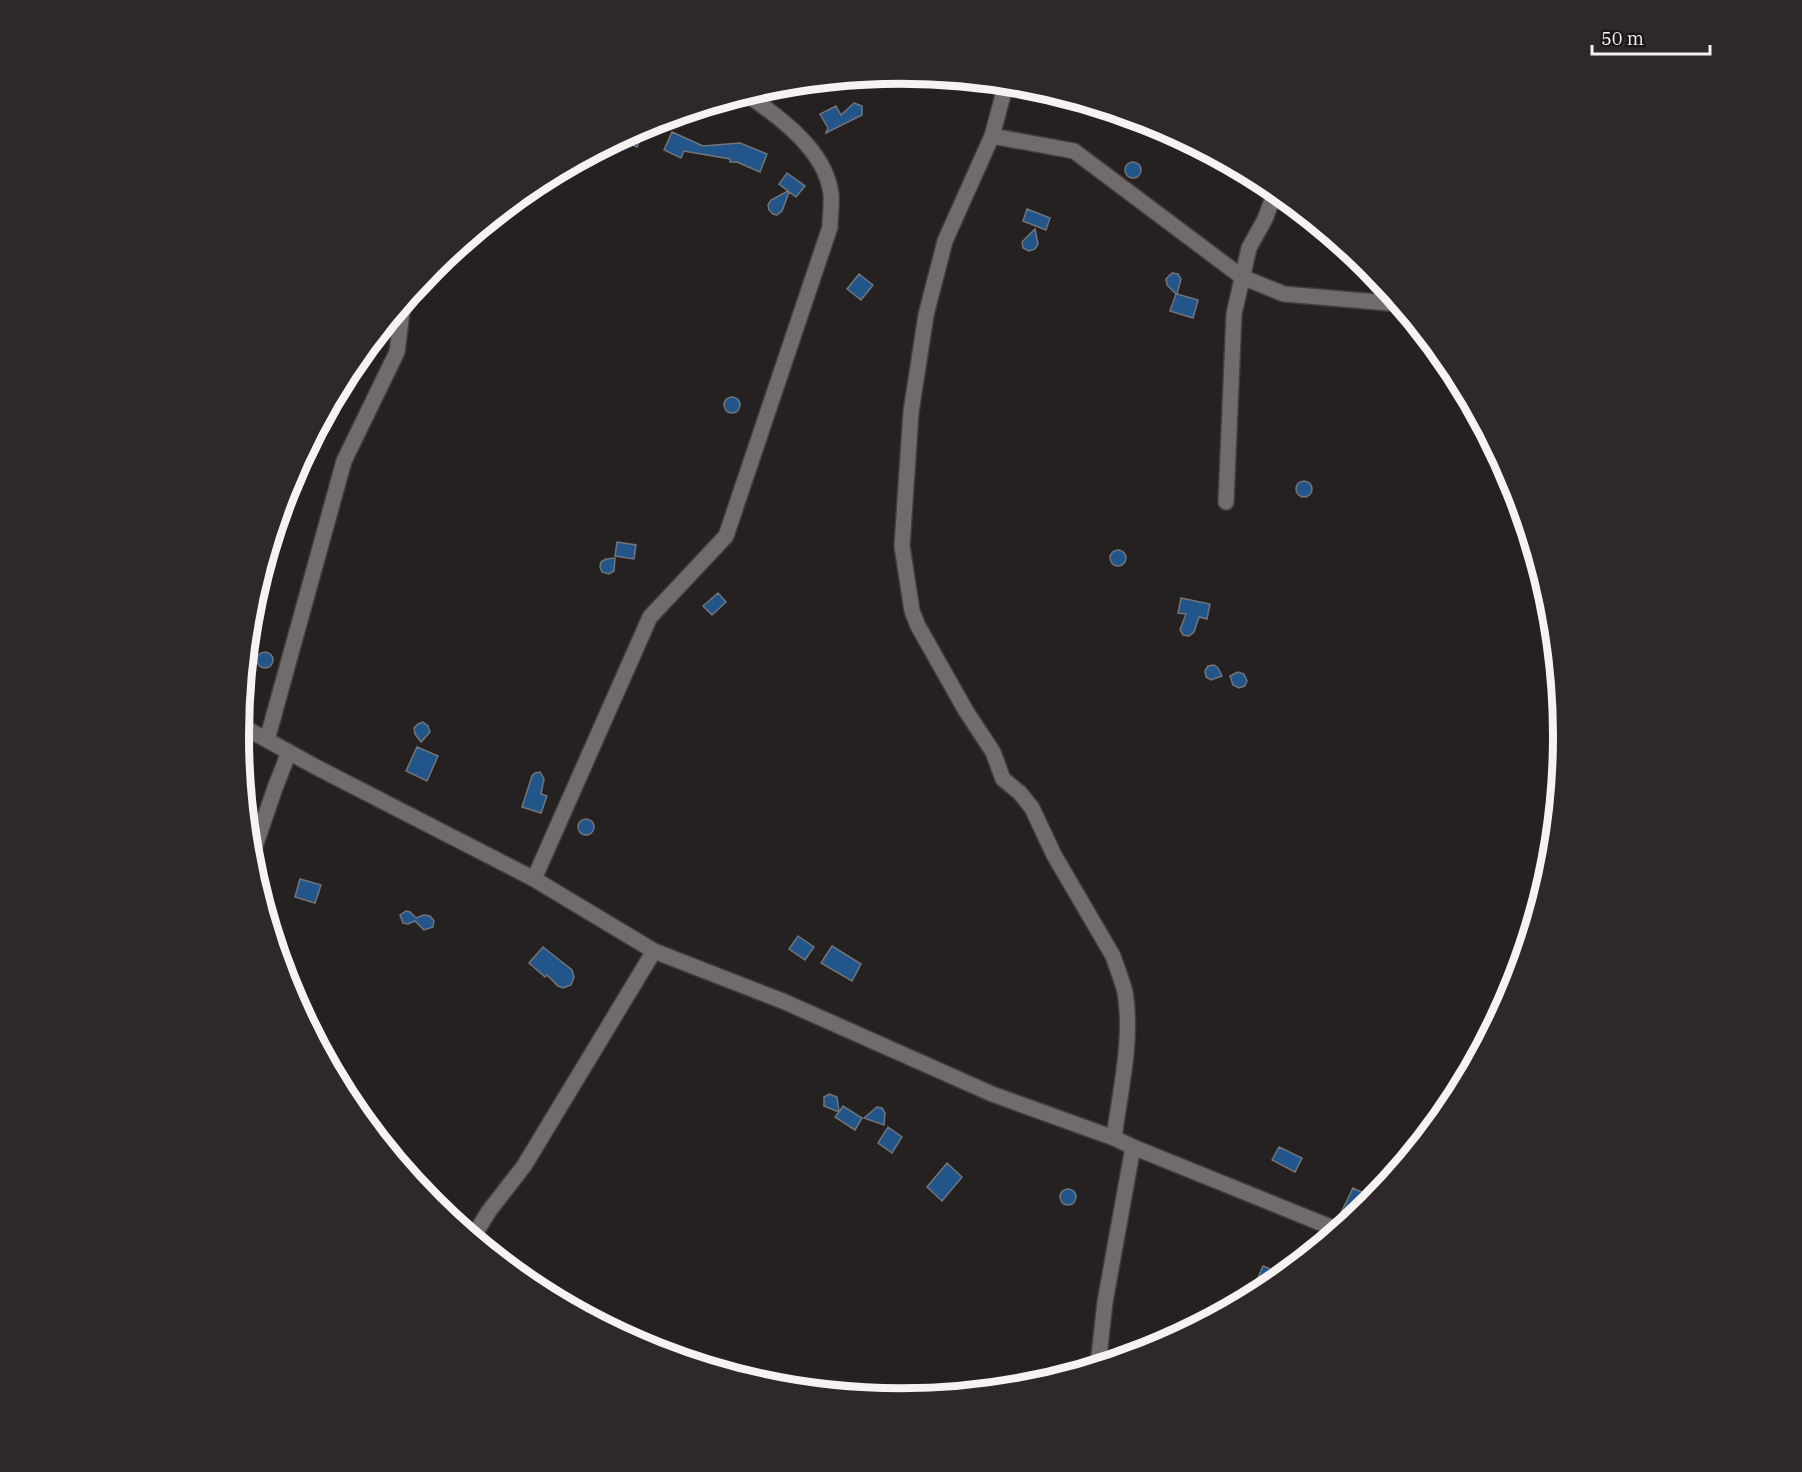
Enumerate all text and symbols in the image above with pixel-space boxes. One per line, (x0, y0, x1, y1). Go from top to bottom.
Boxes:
scale bar (1592, 18, 1710, 56)
text: 50 m (1601, 27, 1644, 50)

